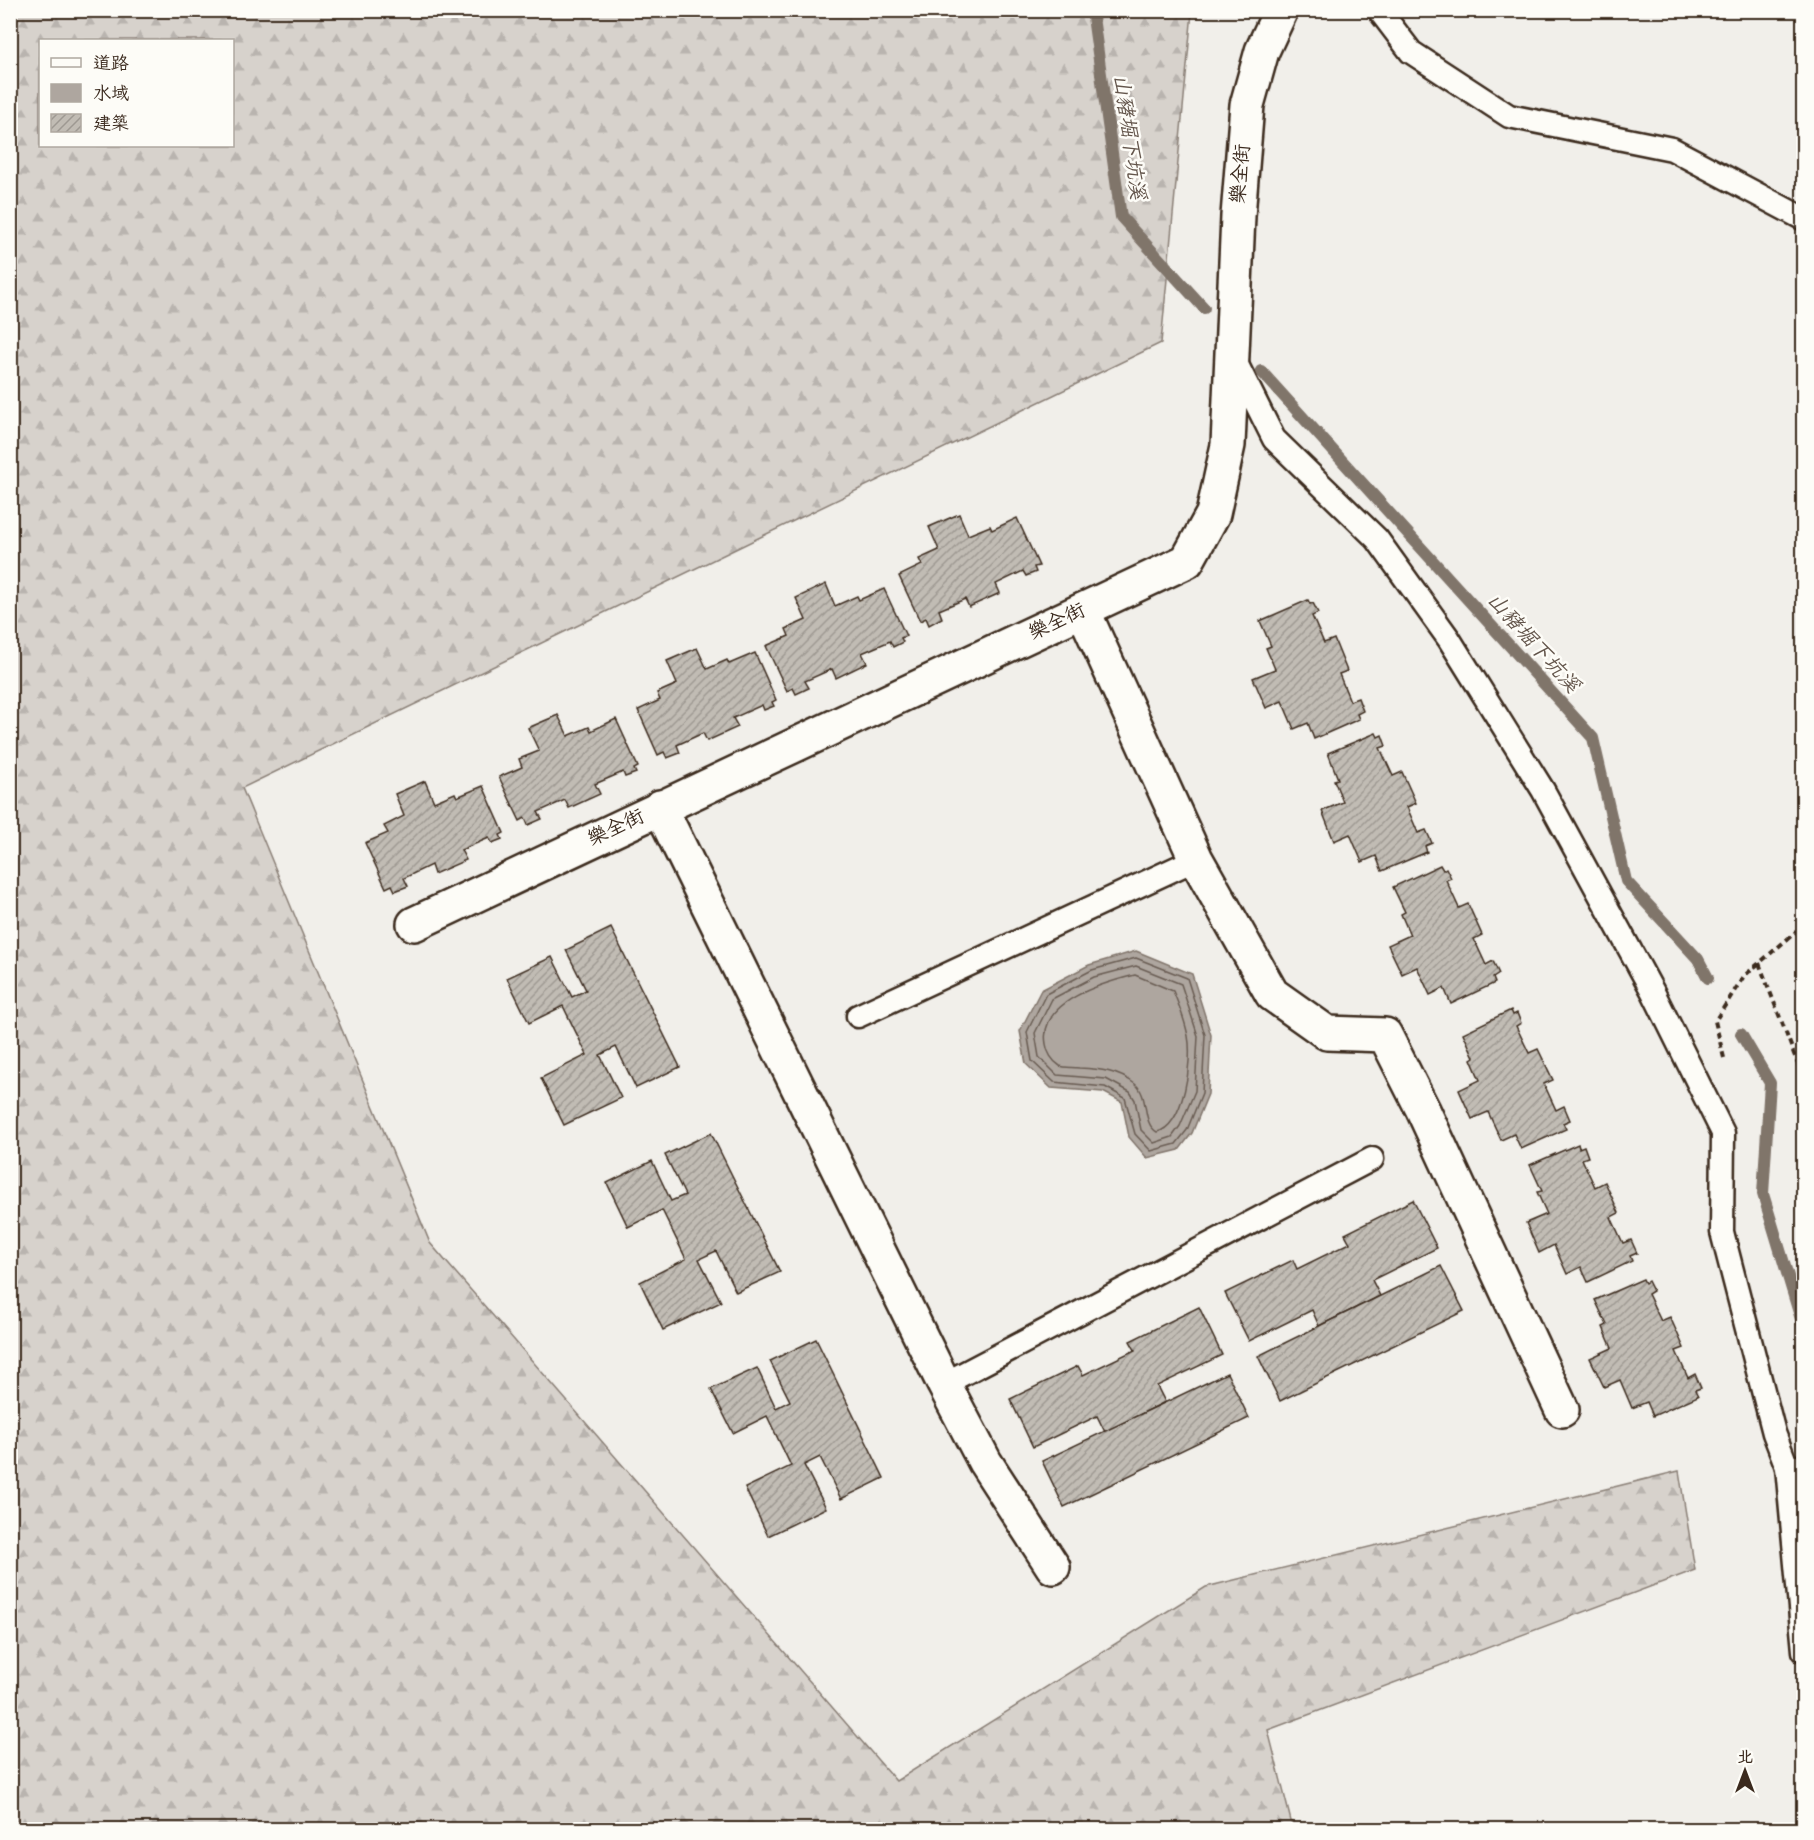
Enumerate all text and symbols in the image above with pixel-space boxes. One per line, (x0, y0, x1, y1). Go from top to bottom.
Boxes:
legend (39, 39, 234, 147)
text: 道路 (93, 52, 129, 76)
water label: 山豬堀下坑溪 (1106, 73, 1152, 202)
text: 水域 (93, 82, 129, 106)
text: 建築 (93, 112, 129, 136)
street label: 樂全街 (1225, 143, 1257, 205)
water label: 山豬堀下坑溪 (1480, 587, 1586, 700)
street label: 樂全街 (1024, 597, 1090, 647)
street label: 樂全街 (583, 803, 649, 853)
north arrow (1715, 1741, 1775, 1801)
text: 北 (1737, 1747, 1753, 1768)

